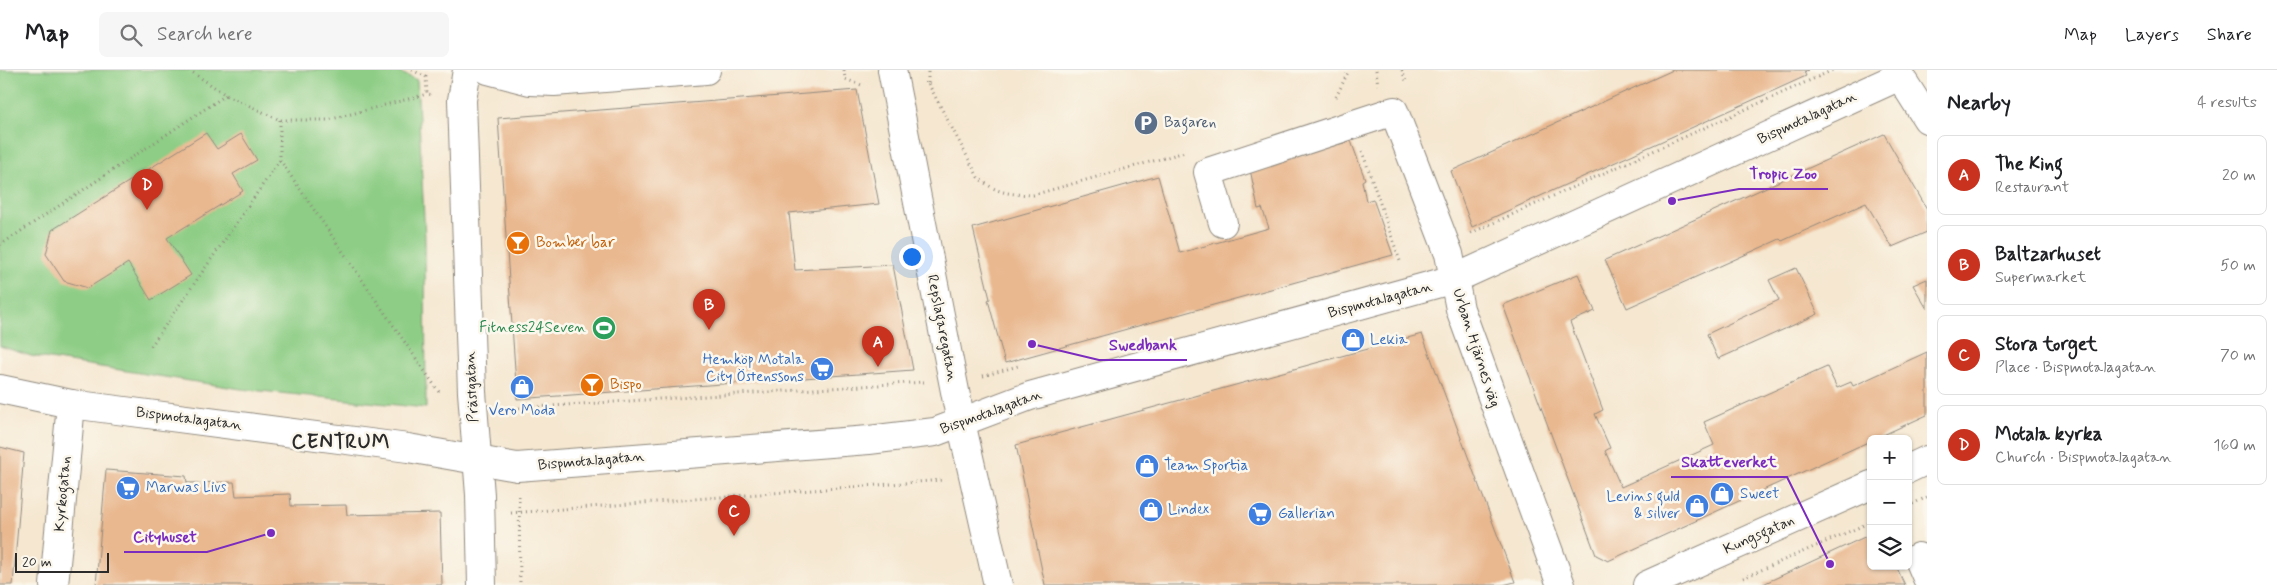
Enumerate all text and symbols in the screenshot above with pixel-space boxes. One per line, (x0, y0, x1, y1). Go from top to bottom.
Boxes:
search box (99, 12, 449, 57)
text: Map (25, 19, 69, 50)
icon: search (117, 21, 145, 49)
text: Search here (157, 22, 253, 47)
text: Map (2064, 23, 2097, 47)
text: Layers (2125, 23, 2179, 47)
text: Share (2207, 23, 2252, 47)
street label: Bispmotalagatan (1754, 86, 1860, 150)
text: Nearby (1947, 89, 2011, 117)
text: 4 results (2197, 92, 2257, 113)
parking icon: Bagaren (1133, 110, 1159, 136)
place label: Bagaren (1164, 113, 1216, 134)
text: The King (1995, 152, 2063, 177)
callout: Tropic Zoo (1739, 158, 1828, 189)
text: Tropic Zoo (1749, 164, 1817, 185)
text: A (1959, 165, 1969, 186)
text: 20 m (2222, 165, 2256, 186)
pin: D (131, 169, 163, 210)
text: Restaurant (1995, 177, 2069, 198)
bar icon: Bomber bar (505, 230, 531, 256)
place label: Bomber bar (536, 233, 615, 253)
text: Baltzarhuset (1995, 242, 2101, 267)
your location (899, 244, 925, 270)
text: B (1959, 255, 1969, 276)
text: 50 m (2220, 255, 2256, 276)
text: Supermarket (1995, 267, 2086, 288)
street label: Repslagaregatan (921, 273, 962, 384)
street label: Bispmotalagatan (1326, 276, 1434, 323)
street label: Urban Hjärnes väg (1447, 286, 1505, 410)
pin: B (693, 289, 725, 330)
sports icon: Fitness24Seven (591, 315, 617, 341)
place label: Fitness24Seven (479, 318, 586, 338)
pin: A (862, 326, 894, 367)
shop icon: Lekia (1340, 327, 1366, 353)
callout: Swedbank (1099, 329, 1187, 360)
place label: Lekia (1370, 330, 1409, 350)
text: Stora torget (1995, 332, 2098, 357)
text: Swedbank (1109, 335, 1177, 356)
text: C (1958, 345, 1970, 366)
text: 70 m (2220, 345, 2256, 366)
place label: Hemköp Motala City Östenssons (703, 350, 805, 387)
street label: Prästgatan (460, 351, 484, 423)
supermarket icon: Hemköp Motala City Östenssons (809, 356, 835, 382)
text: Place · Bispmotalagatan (1995, 357, 2156, 378)
bar icon: Bispo (579, 372, 605, 398)
shop icon: Vero Moda (509, 374, 535, 400)
place label: Bispo (610, 375, 642, 395)
street label: Bispmotalagatan (937, 384, 1045, 440)
place label: Vero Moda (489, 401, 555, 421)
street label: Bispmotalagatan (135, 403, 243, 435)
text: Motala kyrka (1995, 422, 2103, 447)
district label: CENTRUM (292, 429, 390, 456)
map controls (1867, 435, 1912, 570)
button: + (1867, 435, 1912, 480)
text: D (1958, 435, 1970, 456)
text: 160 m (2213, 435, 2256, 456)
street label: Bispmotalagatan (537, 446, 645, 476)
callout: Skatteverket (1671, 446, 1787, 477)
text: Church · Bispmotalagatan (1995, 447, 2172, 468)
text: Skatteverket (1681, 452, 1777, 473)
shop icon: Team Sportia (1134, 453, 1160, 479)
street label: Kyrkogatan (50, 455, 77, 533)
place label: Team Sportia (1164, 456, 1248, 476)
supermarket icon: Marwas Livs (115, 475, 141, 501)
place label: Marwas Livs (146, 478, 227, 498)
button: − (1867, 480, 1912, 525)
shop icon: Sweet (1709, 481, 1735, 507)
place label: Sweet (1740, 484, 1779, 504)
place label: Levins guld & silver (1607, 487, 1680, 524)
shop icon: Levins guld & silver (1684, 493, 1710, 519)
pin: C (718, 495, 750, 536)
shop icon: Lindex (1138, 497, 1164, 523)
place label: Lindex (1168, 500, 1209, 520)
supermarket icon: Gallerian (1247, 501, 1273, 527)
place label: Gallerian (1278, 504, 1335, 524)
street label: Kungsgatan (1720, 510, 1798, 560)
callout: Cityhuset (124, 521, 207, 552)
button: layers (1867, 525, 1912, 570)
text: Cityhuset (133, 527, 197, 548)
scale bar (15, 550, 109, 573)
text: 20 m (22, 553, 52, 571)

